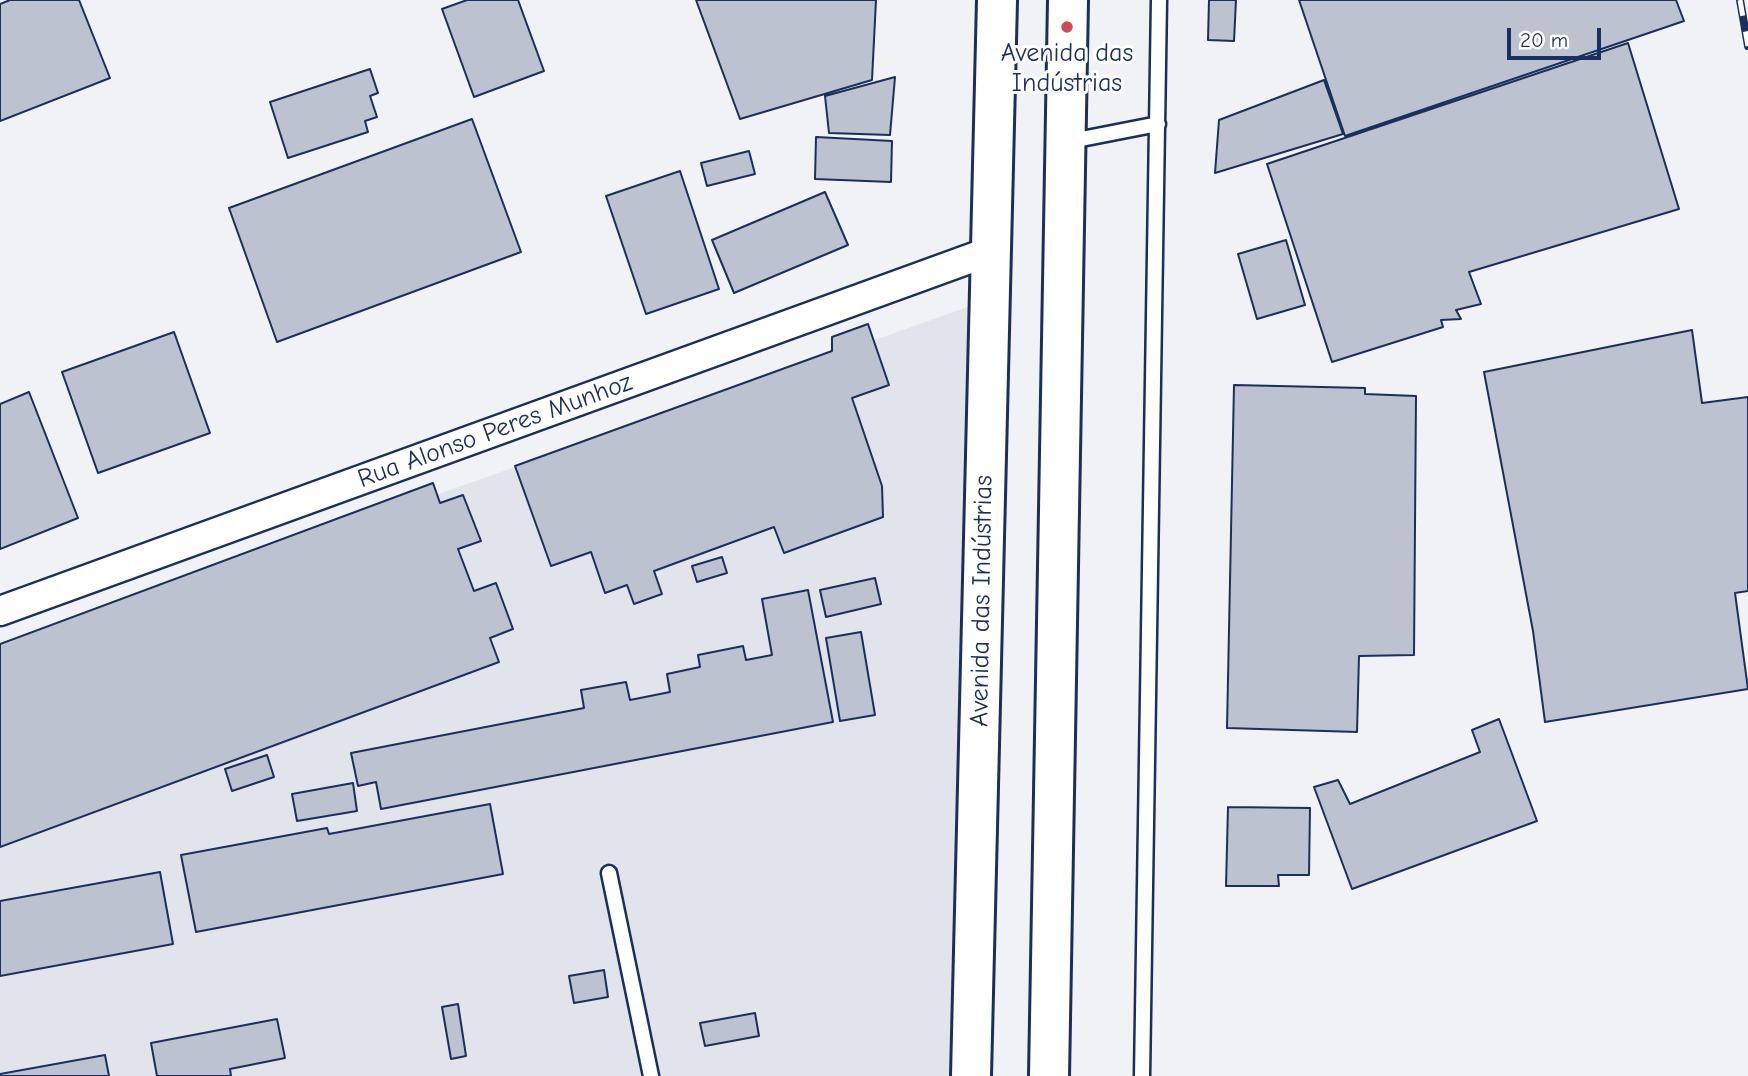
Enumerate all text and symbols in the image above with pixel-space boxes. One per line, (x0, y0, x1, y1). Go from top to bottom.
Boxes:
scale bar (1510, 14, 1604, 58)
marker: Avenida das Indústrias (1059, 19, 1075, 35)
text: 20 m (1520, 28, 1568, 52)
place label: Avenida das Indústrias (1001, 38, 1133, 100)
street label: Rua Alonso Peres Munhoz (354, 367, 636, 495)
street label: Avenida das Indústrias (964, 475, 1000, 727)

